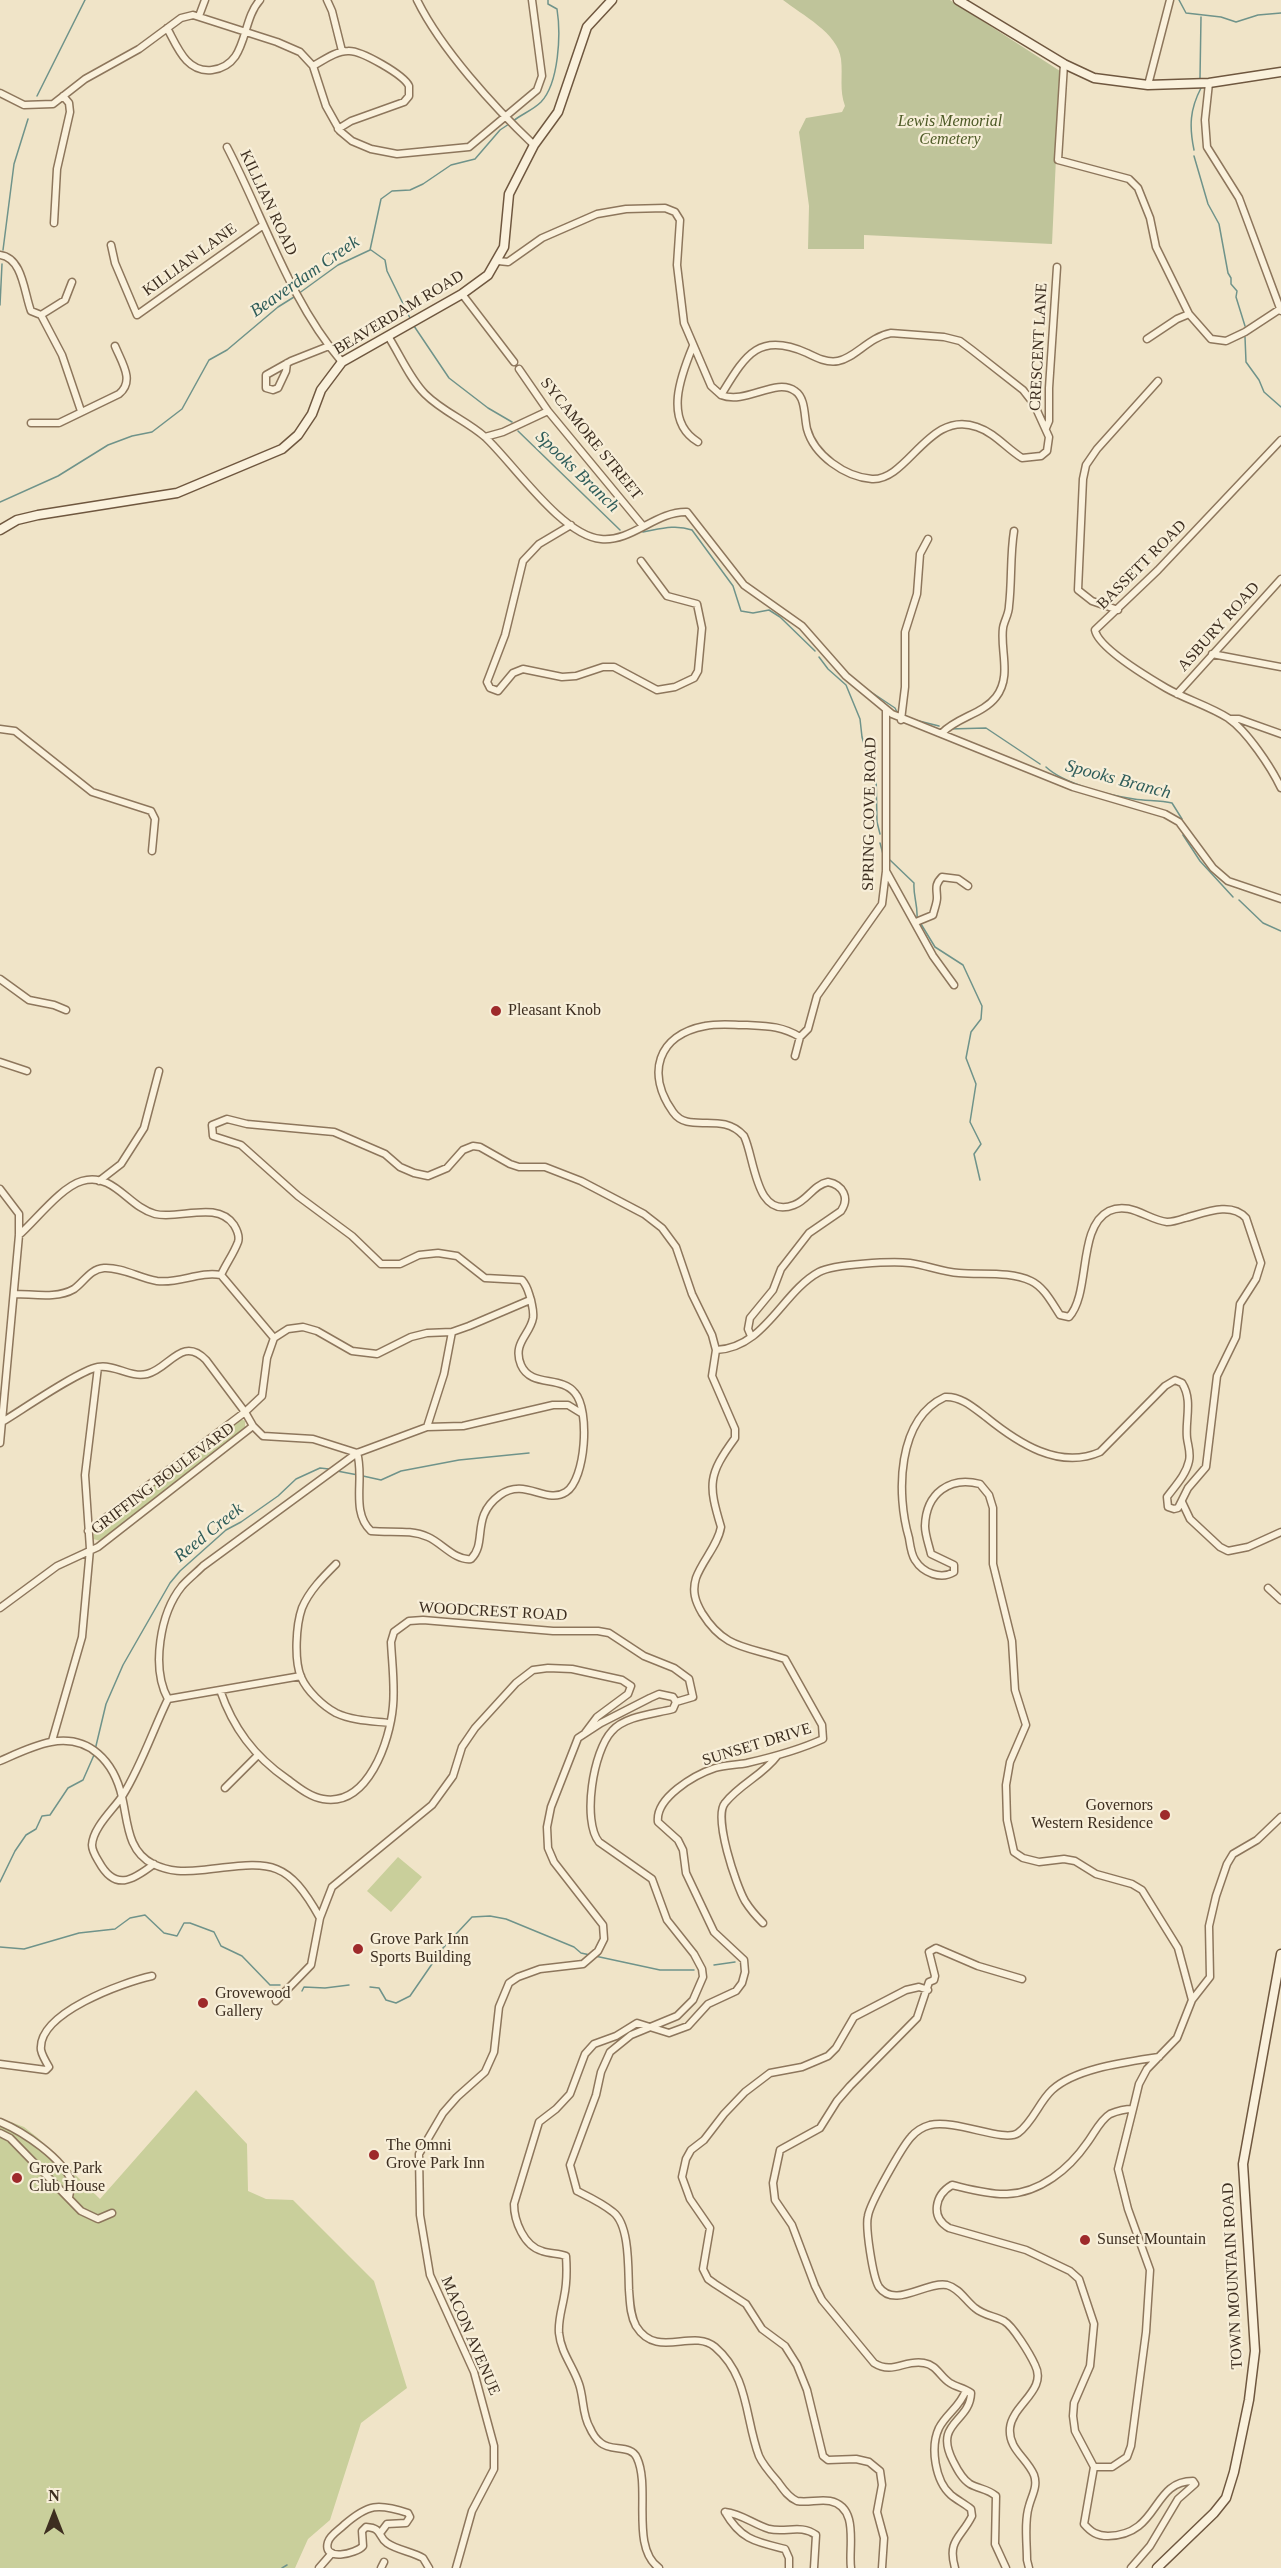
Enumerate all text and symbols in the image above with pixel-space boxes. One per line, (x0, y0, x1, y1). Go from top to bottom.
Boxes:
park label: Lewis Memorial Cemetery (898, 112, 1002, 150)
street label: KILLIAN ROAD (235, 147, 301, 259)
street label: KILLIAN LANE (139, 219, 241, 301)
water label: Beaverdam Creek (246, 231, 364, 323)
street label: BEAVERDAM ROAD (330, 267, 468, 359)
street label: CRESCENT LANE (1026, 282, 1052, 412)
street label: SYCAMORE STREET (536, 374, 646, 504)
water label: Spooks Branch (530, 427, 624, 517)
street label: BASSETT ROAD (1093, 516, 1191, 614)
street label: ASBURY ROAD (1174, 578, 1264, 676)
street label: SPRING COVE ROAD (859, 737, 881, 891)
water label: Spooks Branch (1063, 756, 1173, 804)
place label: Pleasant Knob (508, 1001, 601, 1021)
marker: Pleasant Knob (489, 1004, 503, 1018)
street label: GRIFFING BOULEVARD (88, 1419, 238, 1539)
water label: Reed Creek (170, 1499, 248, 1567)
street label: WOODCREST ROAD (418, 1599, 568, 1625)
street label: SUNSET DRIVE (700, 1719, 814, 1771)
place label: Governors Western Residence (1031, 1796, 1153, 1834)
marker: Governors Western Residence (1158, 1808, 1172, 1822)
place label: Grove Park Inn Sports Building (370, 1930, 471, 1968)
marker: Grove Park Inn Sports Building (351, 1942, 365, 1956)
place label: Grovewood Gallery (215, 1984, 291, 2022)
marker: Grovewood Gallery (196, 1996, 210, 2010)
place label: The Omni Grove Park Inn (386, 2136, 485, 2174)
marker: The Omni Grove Park Inn (367, 2148, 381, 2162)
place label: Grove Park Club House (29, 2159, 105, 2197)
marker: Grove Park Club House (10, 2171, 24, 2185)
street label: TOWN MOUNTAIN ROAD (1219, 2182, 1247, 2370)
place label: Sunset Mountain (1097, 2230, 1206, 2250)
marker: Sunset Mountain (1078, 2233, 1092, 2247)
street label: MACON AVENUE (436, 2274, 504, 2398)
north arrow (24, 2484, 84, 2544)
text: N (48, 2487, 60, 2504)

